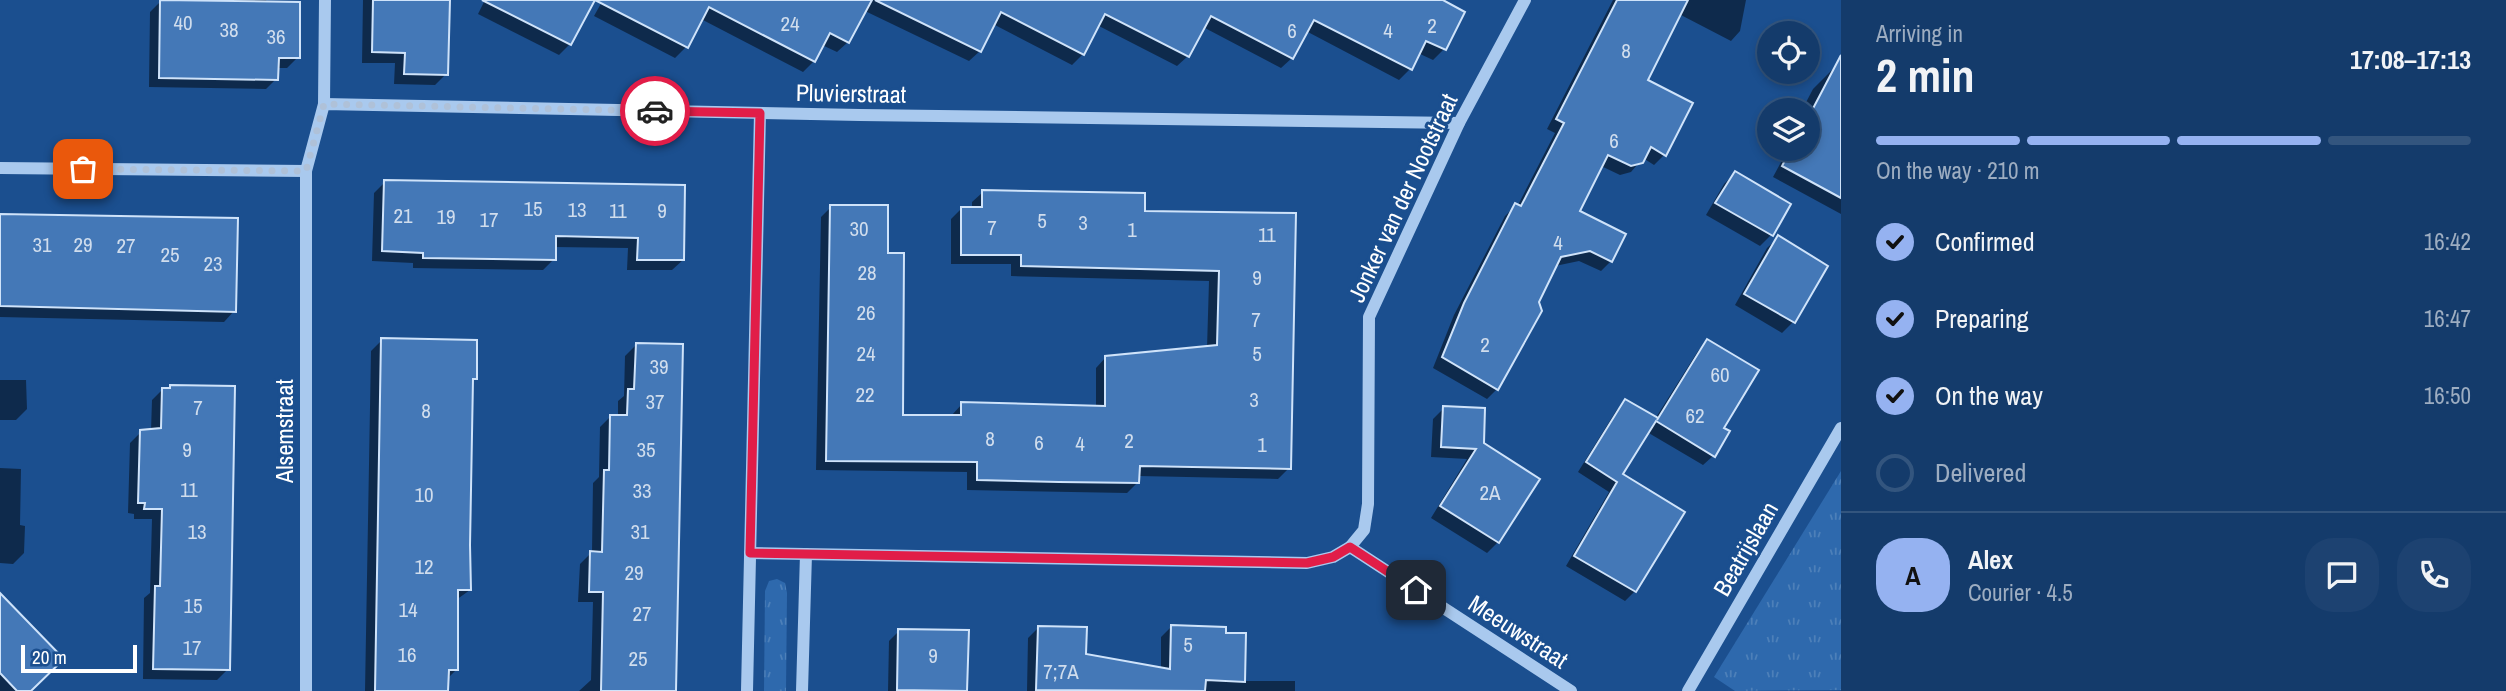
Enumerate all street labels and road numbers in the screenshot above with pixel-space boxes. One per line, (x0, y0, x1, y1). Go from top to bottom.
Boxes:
street label: Pluvierstraat (796, 76, 907, 110)
street label: Jonker van der Nootstraat (1340, 88, 1465, 307)
street label: Alsemstraat (268, 379, 300, 484)
street label: Beatrijslaan (1705, 496, 1785, 601)
street label: Meeuwstraat (1463, 587, 1575, 676)

